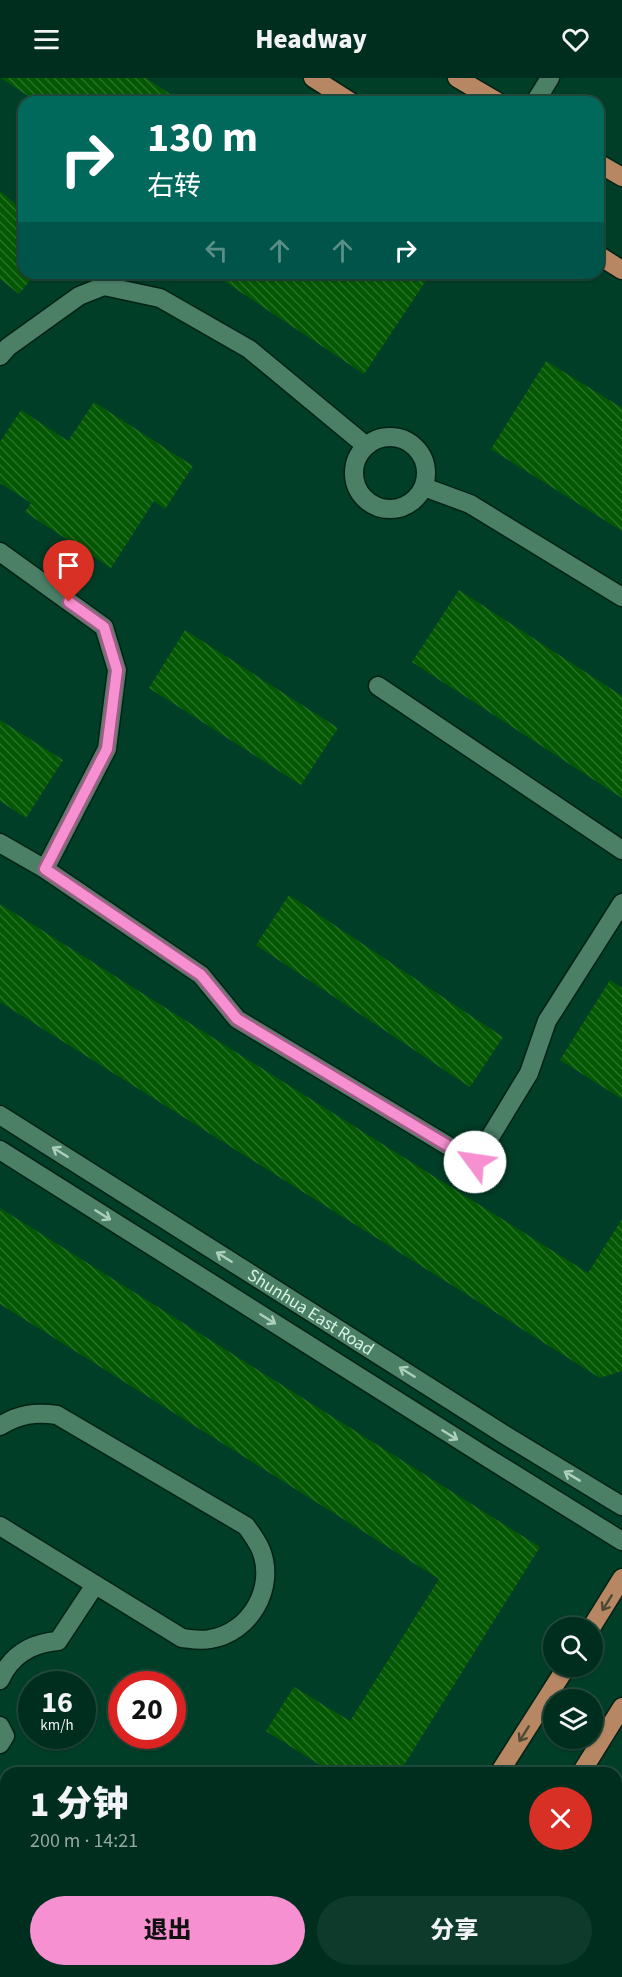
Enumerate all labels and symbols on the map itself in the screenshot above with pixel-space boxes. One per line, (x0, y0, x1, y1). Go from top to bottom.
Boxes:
pin (43, 540, 94, 602)
position arrow (443, 1130, 507, 1194)
one-way arrow (51, 1146, 68, 1159)
one-way arrow (94, 1209, 111, 1221)
one-way arrow (216, 1250, 233, 1262)
street label: Shunhua East Road (243, 1262, 379, 1361)
one-way arrow (259, 1313, 276, 1326)
one-way arrow (399, 1366, 416, 1378)
one-way arrow (441, 1429, 458, 1441)
one-way arrow (564, 1469, 581, 1481)
one-way arrow (600, 1594, 612, 1611)
speed limit sign: 20 (108, 1671, 186, 1749)
one-way arrow (518, 1725, 530, 1742)

